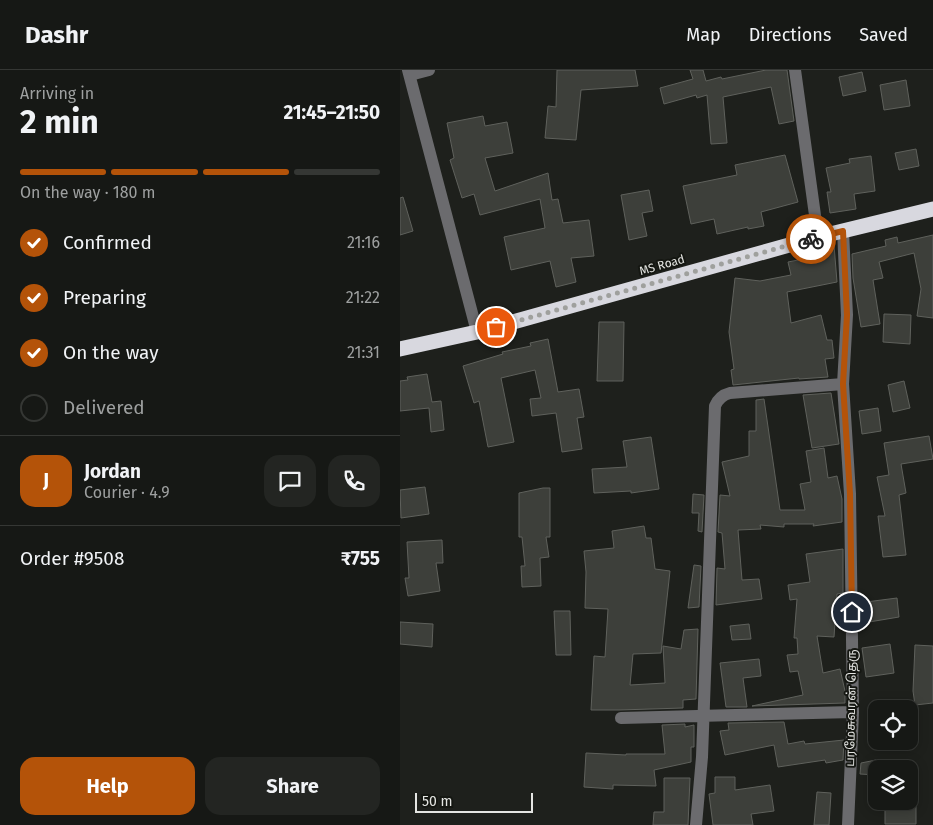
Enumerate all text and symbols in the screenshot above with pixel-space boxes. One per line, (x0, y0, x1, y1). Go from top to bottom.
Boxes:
text: Dashr (25, 21, 88, 49)
text: Map (686, 24, 721, 46)
text: Directions (749, 24, 831, 46)
text: Saved (859, 24, 908, 46)
text: Arriving in (20, 84, 94, 103)
text: 21:45–21:50 (283, 101, 380, 124)
text: 2 min (20, 103, 99, 141)
text: On the way · 180 m (20, 183, 155, 202)
courier (786, 214, 836, 264)
icon: bike (797, 225, 825, 253)
icon: check (20, 229, 48, 257)
text: Confirmed (63, 231, 152, 254)
text: 21:16 (347, 233, 380, 252)
street label: MS Road (638, 252, 686, 278)
icon: check (20, 284, 48, 312)
text: Preparing (63, 286, 146, 309)
text: 21:22 (346, 288, 380, 307)
pin (475, 306, 517, 348)
icon: bag (482, 313, 510, 341)
icon: check (20, 339, 48, 367)
text: On the way (63, 341, 159, 364)
text: 21:31 (347, 343, 380, 362)
text: Delivered (63, 396, 145, 419)
button: chat (264, 455, 316, 507)
button: phone (328, 455, 380, 507)
text: Jordan (84, 460, 141, 483)
text: J (43, 469, 49, 492)
text: Courier · 4.9 (84, 483, 170, 502)
text: Order #9508 (20, 547, 124, 570)
text: ₹755 (341, 547, 380, 570)
pin (831, 591, 873, 633)
icon: home (838, 598, 866, 626)
street label: பரமேசுவரன் தெரு (843, 649, 860, 767)
map controls (868, 700, 918, 810)
button: locate (868, 700, 918, 750)
button: Help (20, 757, 195, 815)
button: Share (205, 757, 380, 815)
button: layers (868, 760, 918, 810)
scale bar (415, 790, 532, 813)
text: 50 m (422, 793, 453, 810)

